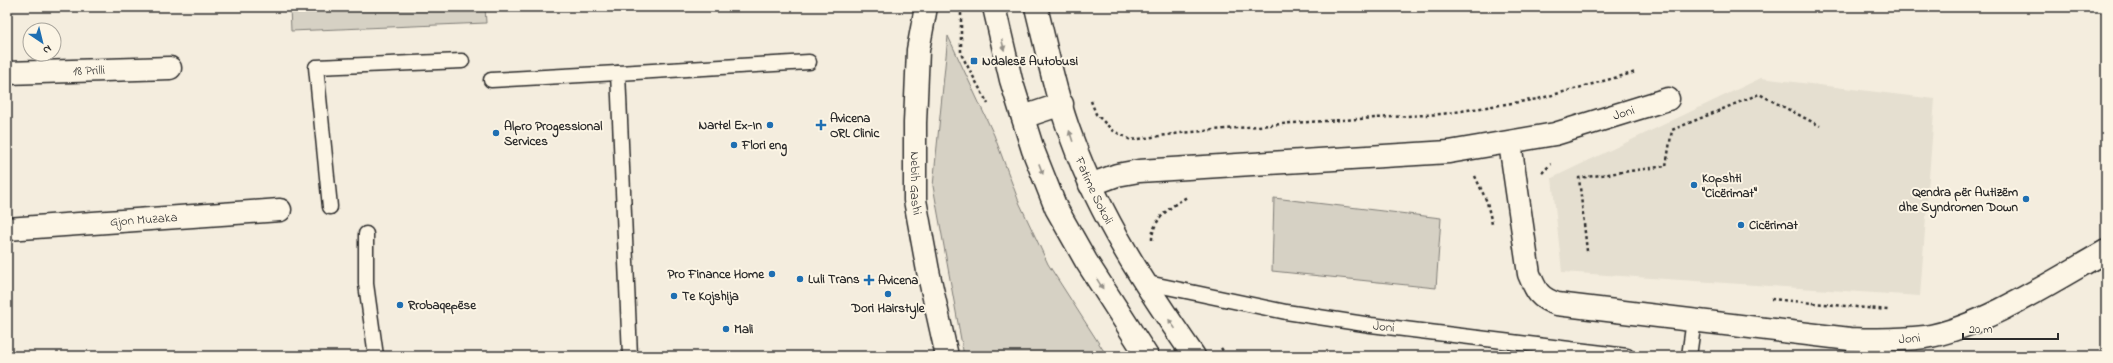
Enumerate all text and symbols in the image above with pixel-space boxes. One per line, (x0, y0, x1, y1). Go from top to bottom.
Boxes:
north arrow (22, 22, 62, 62)
one-way arrow (1001, 39, 1007, 51)
text: N (40, 41, 55, 58)
place label: Ndalesë Autobusi (982, 52, 1078, 71)
marker: Ndalesë Autobusi (969, 56, 979, 66)
street label: 18 Prilli (73, 60, 105, 80)
street label: Joni (1610, 100, 1637, 125)
place label: Avicena ORL Clinic (830, 109, 880, 143)
place label: Nartel Ex-In (699, 116, 763, 135)
place label: Alpro Progessional Services (504, 117, 602, 151)
marker: Avicena ORL Clinic (815, 119, 827, 131)
marker: Nartel Ex-In (765, 120, 775, 130)
marker: Alpro Progessional Services (491, 128, 501, 138)
one-way arrow (1068, 130, 1074, 142)
place label: Flori eng (741, 136, 787, 157)
marker: Flori eng (729, 140, 739, 150)
street label: Nebih Gashi (906, 151, 927, 216)
street label: Fatime Sokoli (1070, 153, 1118, 228)
one-way arrow (1038, 164, 1044, 176)
place label: Kopshti "Cicërimat" (1701, 169, 1757, 203)
marker: Kopshti "Cicërimat" (1689, 180, 1699, 190)
place label: Qendra për Autizëm dhe Syndromen Down (1899, 183, 2019, 219)
marker: Qendra për Autizëm dhe Syndromen Down (2021, 194, 2031, 204)
street label: Gjon Muzaka (109, 208, 178, 231)
place label: Cicërimat (1749, 216, 1799, 235)
marker: Cicërimat (1736, 220, 1746, 230)
place label: Pro Finance Home (668, 265, 765, 284)
marker: Pro Finance Home (767, 269, 777, 279)
place label: Luli Trans (808, 270, 860, 289)
place label: Avicena (878, 271, 918, 290)
marker: Luli Trans (795, 274, 805, 284)
marker: Avicena (863, 274, 875, 286)
one-way arrow (1097, 279, 1104, 290)
place label: Te Kojshija (682, 287, 739, 306)
marker: Dori Hairstyle (883, 289, 893, 299)
marker: Te Kojshija (669, 291, 679, 301)
place label: Rrobaqepëse (407, 296, 477, 315)
place label: Dori Hairstyle (850, 299, 926, 320)
marker: Rrobaqepëse (395, 300, 405, 310)
scale bar (1963, 315, 2058, 341)
street label: Joni (1372, 316, 1396, 337)
one-way arrow (1168, 319, 1176, 329)
place label: Mali (734, 320, 753, 339)
text: 20 m (1969, 321, 1992, 339)
marker: Mali (721, 324, 731, 334)
street label: Joni (1898, 328, 1921, 349)

